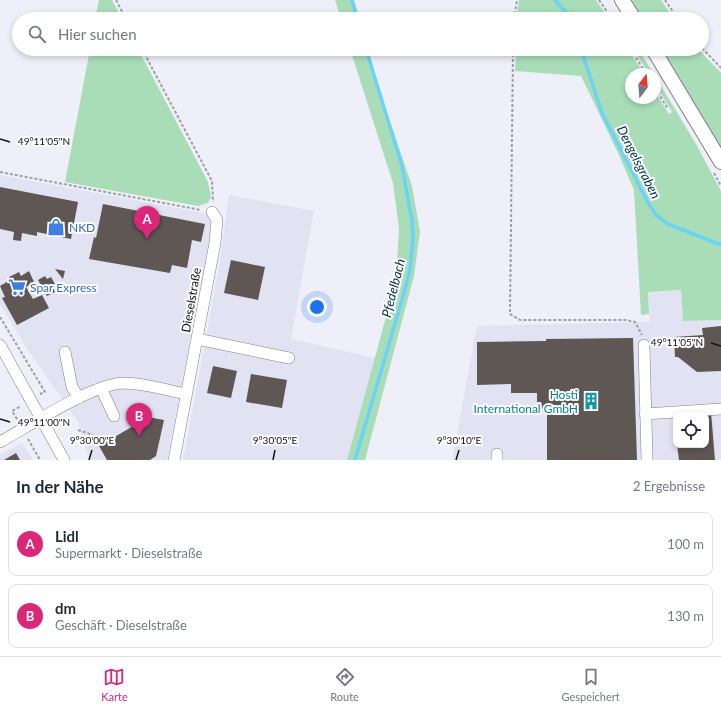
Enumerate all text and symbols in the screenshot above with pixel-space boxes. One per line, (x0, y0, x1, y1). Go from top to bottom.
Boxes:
search box (12, 12, 709, 56)
icon: search (26, 23, 48, 45)
text: Hier suchen (58, 25, 137, 43)
north arrow (625, 68, 661, 104)
water label: Dengelsgraben (614, 123, 664, 201)
text: 49°11'05"N (18, 135, 70, 147)
pin: A (134, 206, 160, 239)
shop icon: NKD (46, 217, 66, 237)
place label: NKD (69, 220, 95, 235)
water label: Pfedelbach (378, 257, 408, 319)
street label: Dieselstraße (178, 266, 204, 334)
supermarket icon: Spar Express (7, 277, 27, 297)
place label: Spar Express (30, 280, 97, 295)
your location (307, 297, 327, 317)
text: 49°11'05"N (651, 336, 703, 348)
place label: Hosti International GmbH (474, 387, 578, 416)
building icon: Hosti International GmbH (581, 391, 601, 411)
pin: B (126, 403, 152, 436)
map controls (673, 412, 709, 448)
button: locate (673, 412, 709, 448)
text: 49°11'00"N (18, 416, 70, 428)
text: 9°30'00"E (70, 434, 115, 446)
text: 9°30'05"E (253, 434, 298, 446)
text: 9°30'10"E (437, 434, 482, 446)
text: In der Nähe (16, 476, 104, 497)
text: 2 Ergebnisse (633, 478, 705, 494)
text: Lidl (55, 527, 79, 545)
text: A (25, 536, 35, 552)
text: 100 m (667, 536, 704, 552)
text: Supermarkt · Dieselstraße (55, 545, 202, 561)
text: dm (55, 599, 76, 617)
text: B (26, 608, 34, 624)
text: 130 m (667, 608, 704, 624)
text: Geschäft · Dieselstraße (55, 617, 187, 633)
tab: Karte (101, 666, 128, 703)
tab: Route (330, 666, 359, 703)
tab: Gespeichert (561, 666, 620, 703)

